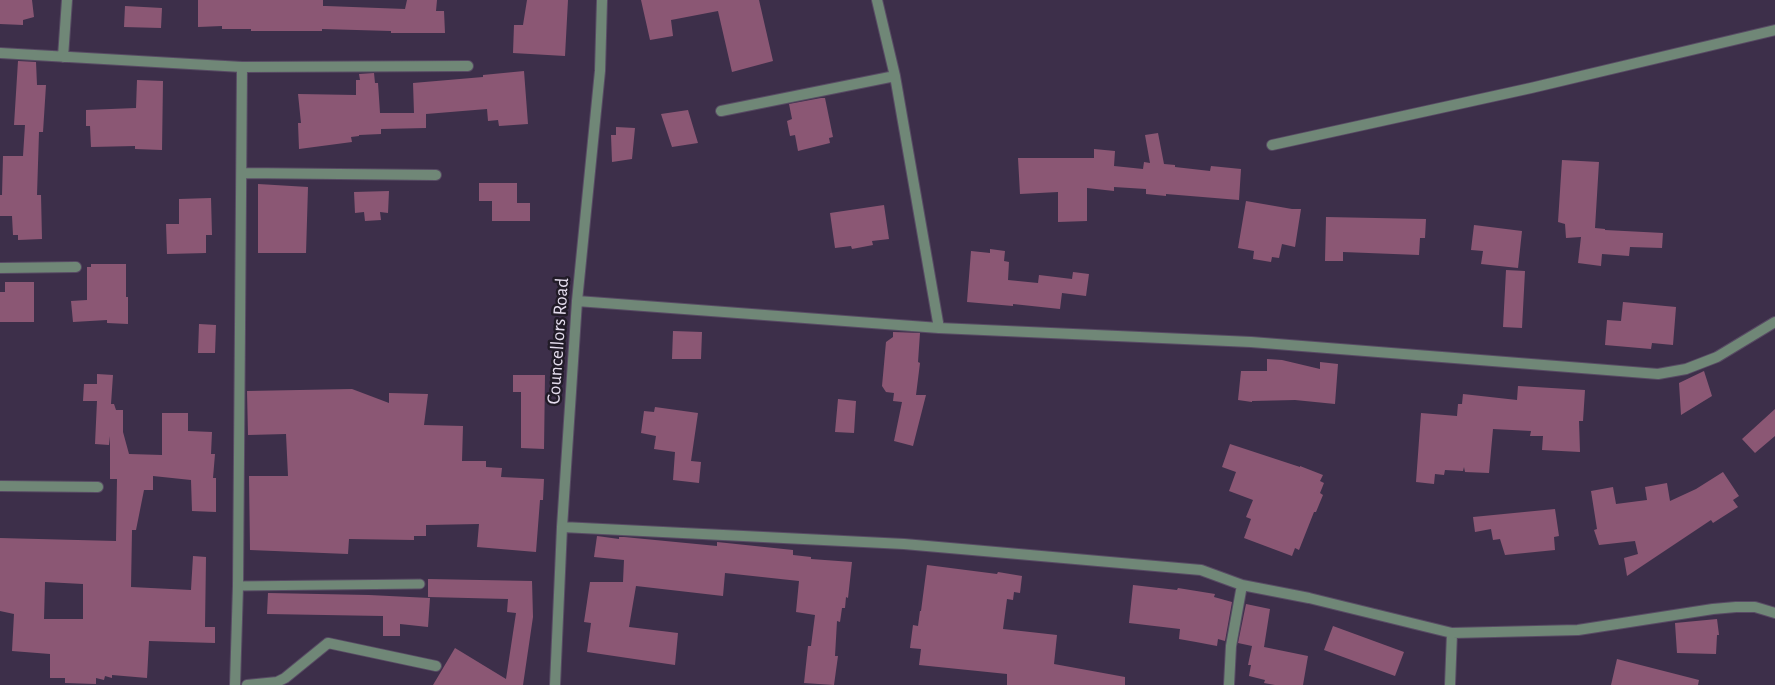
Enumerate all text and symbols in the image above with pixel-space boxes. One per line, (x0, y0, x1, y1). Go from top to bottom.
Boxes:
street label: Councellors Road (542, 277, 574, 405)

